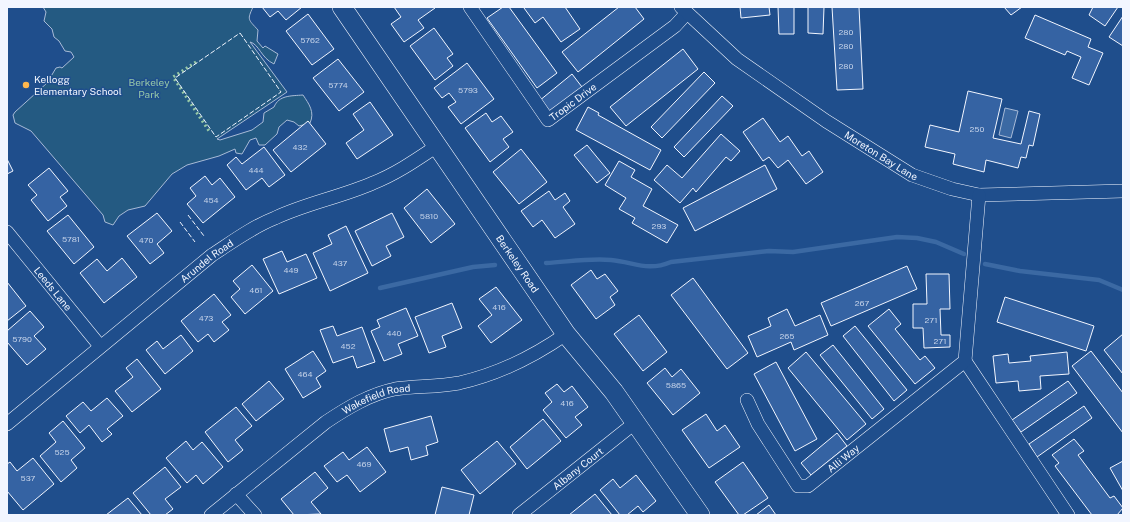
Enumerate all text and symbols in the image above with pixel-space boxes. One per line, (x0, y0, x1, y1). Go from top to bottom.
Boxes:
house number: 280 (839, 27, 853, 37)
house number: 5762 (300, 35, 320, 45)
house number: 280 (839, 41, 853, 51)
house number: 280 (839, 61, 853, 71)
place label: Kellogg Elementary School (34, 73, 122, 97)
park label: Berkeley Park (128, 76, 170, 100)
marker: Kellogg Elementary School (21, 80, 31, 90)
house number: 5774 (328, 80, 348, 90)
street label: Tropic Drive (547, 80, 599, 123)
house number: 5793 (458, 85, 478, 95)
house number: 250 (970, 124, 984, 134)
street label: Moreton Bay Lane (842, 128, 919, 183)
house number: 432 (293, 142, 308, 152)
house number: 444 (248, 165, 264, 175)
house number: 454 (203, 195, 219, 205)
house number: 5810 (420, 211, 438, 221)
house number: 293 (652, 221, 666, 231)
street label: Berkeley Road (494, 232, 542, 295)
house number: 5781 (62, 234, 80, 244)
house number: 470 (139, 235, 153, 245)
street label: Arundel Road (178, 237, 235, 285)
house number: 437 (333, 258, 348, 268)
street label: Leeds Lane (32, 264, 75, 313)
house number: 449 (283, 265, 299, 275)
house number: 461 (249, 285, 263, 295)
house number: 267 (855, 298, 869, 308)
house number: 416 (492, 302, 506, 312)
house number: 473 (199, 313, 213, 323)
house number: 271 (925, 315, 938, 325)
house number: 440 (387, 328, 402, 338)
house number: 265 (780, 331, 794, 341)
house number: 5790 (12, 334, 32, 344)
house number: 271 (934, 336, 947, 346)
house number: 452 (341, 341, 356, 351)
house number: 464 (297, 369, 313, 379)
house number: 5865 (666, 380, 686, 390)
street label: Wakefield Road (340, 381, 411, 416)
house number: 416 (560, 398, 574, 408)
street label: Alli Way (825, 441, 862, 474)
street label: Albany Court (550, 445, 605, 492)
house number: 525 (54, 447, 70, 457)
house number: 469 (357, 459, 371, 469)
house number: 537 (21, 473, 36, 483)

